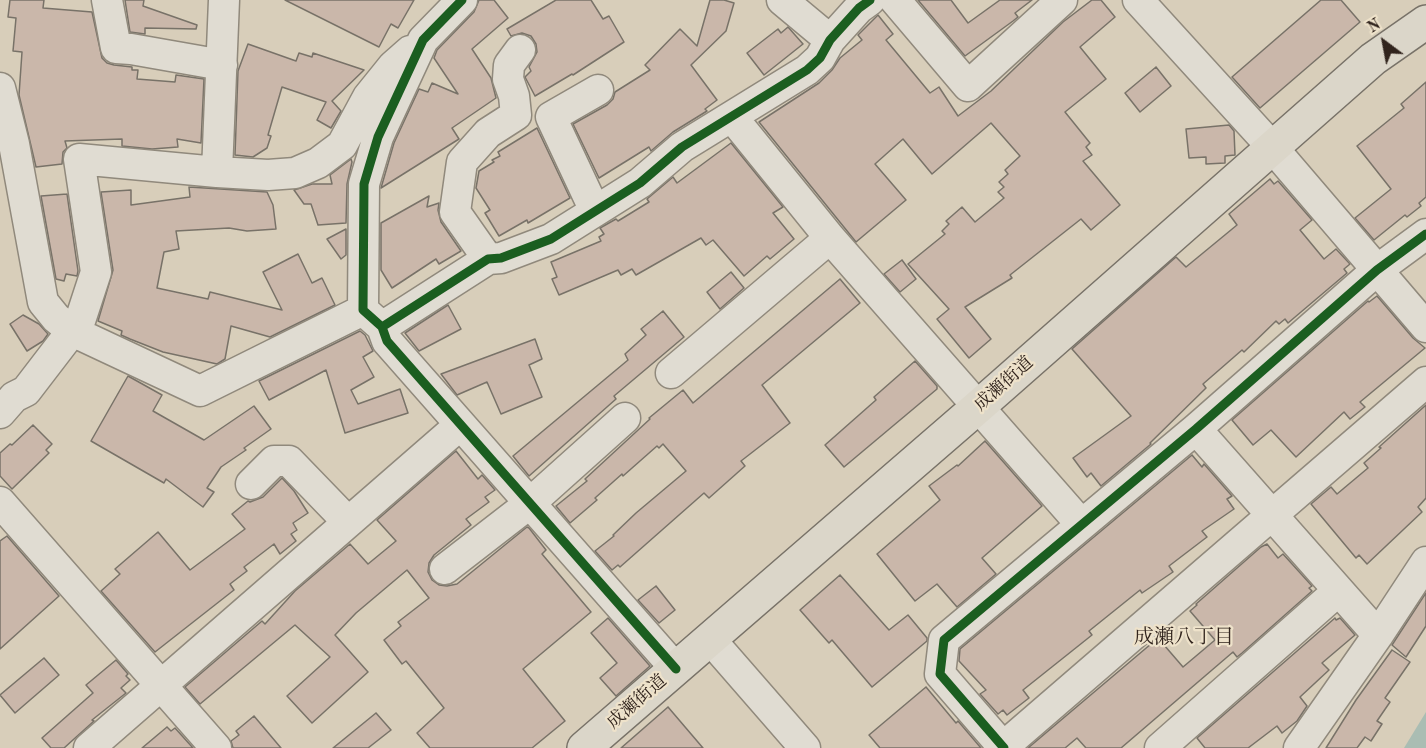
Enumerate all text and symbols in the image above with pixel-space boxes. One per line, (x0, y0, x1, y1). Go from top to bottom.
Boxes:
north arrow (1354, 12, 1414, 72)
text: N (1365, 17, 1384, 37)
street label: 成瀬街道 (970, 352, 1038, 416)
district label: 成瀬八丁目 (1134, 626, 1234, 650)
street label: 成瀬街道 (603, 670, 671, 734)

